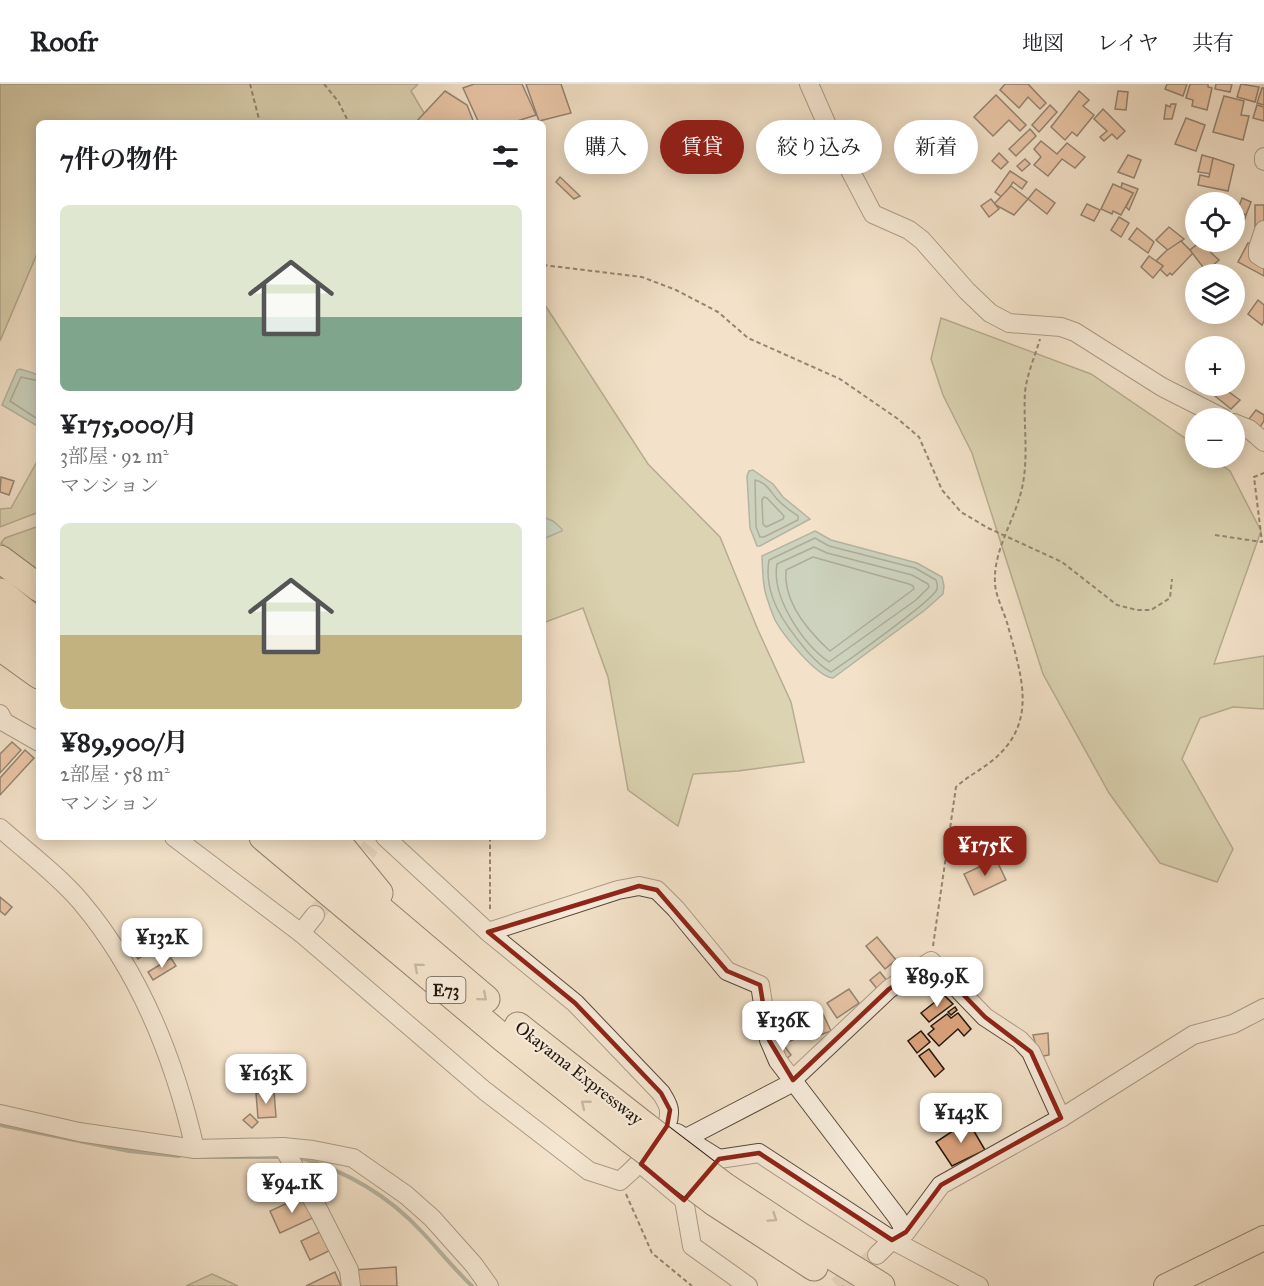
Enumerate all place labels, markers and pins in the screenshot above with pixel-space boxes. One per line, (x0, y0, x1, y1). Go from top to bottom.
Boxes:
pin: ¥175K (943, 826, 1027, 877)
pin: ¥132K (120, 918, 204, 969)
pin: ¥89.9K (888, 957, 986, 1008)
pin: ¥136K (741, 1001, 825, 1052)
pin: ¥163K (224, 1054, 308, 1105)
pin: ¥143K (919, 1093, 1003, 1144)
pin: ¥94.1K (243, 1163, 341, 1214)

